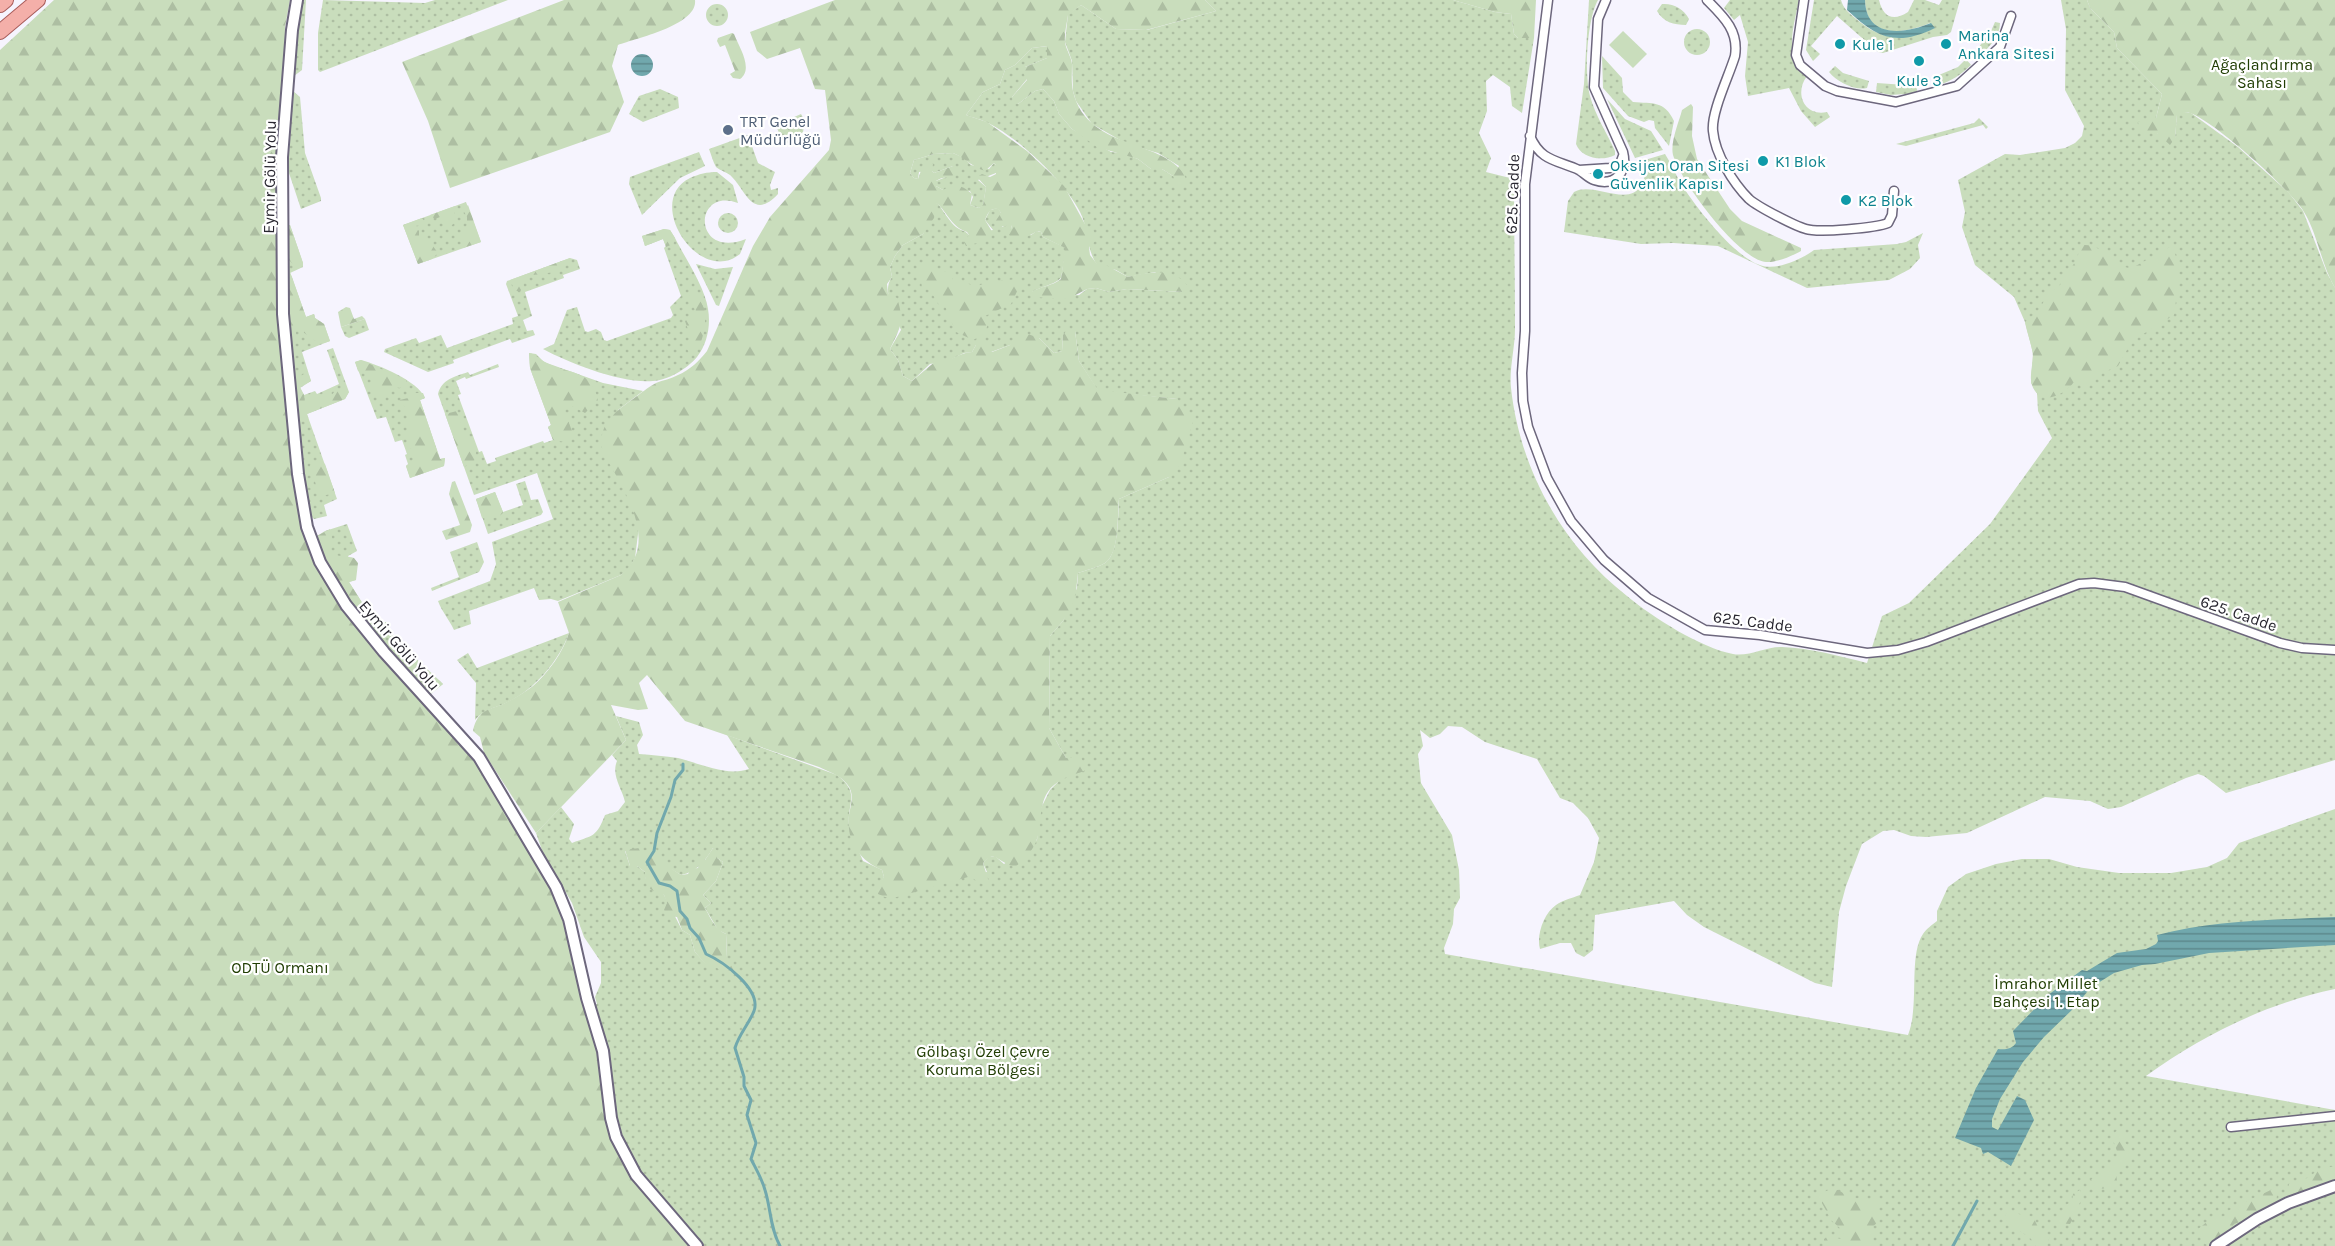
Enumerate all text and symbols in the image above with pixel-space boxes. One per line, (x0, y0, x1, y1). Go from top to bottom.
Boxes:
place label: Marina Ankara Sitesi (1958, 26, 2055, 63)
place label: Kule 1 (1852, 35, 1893, 54)
marker: Kule 1 (1833, 37, 1847, 51)
marker: Marina Ankara Sitesi (1939, 37, 1953, 51)
marker: Kule 3 (1912, 54, 1926, 68)
park label: Ağaçlandırma Sahası (2211, 55, 2313, 92)
place label: Kule 3 (1896, 71, 1942, 90)
place label: TRT Genel Müdürlüğü (740, 112, 821, 149)
street label: Eymir Gölü Yolu (259, 120, 280, 234)
marker: TRT Genel Müdürlüğü (721, 123, 735, 137)
place label: K1 Blok (1775, 152, 1826, 171)
street label: 625. Cadde (1502, 154, 1523, 234)
marker: K1 Blok (1756, 154, 1770, 168)
place label: Oksijen Oran Sitesi Güvenlik Kapısı (1610, 156, 1749, 193)
marker: Oksijen Oran Sitesi Güvenlik Kapısı (1591, 167, 1605, 181)
place label: K2 Blok (1858, 191, 1913, 210)
marker: K2 Blok (1839, 193, 1853, 207)
street label: 625. Cadde (2198, 591, 2280, 635)
street label: Eymir Gölü Yolu (355, 596, 444, 694)
street label: 625. Cadde (1712, 607, 1794, 636)
park label: ODTÜ Ormanı (231, 958, 329, 977)
park label: İmrahor Millet Bahçesi 1. Etap (1993, 974, 2099, 1011)
park label: Gölbaşı Özel Çevre Koruma Bölgesi (916, 1042, 1050, 1079)

